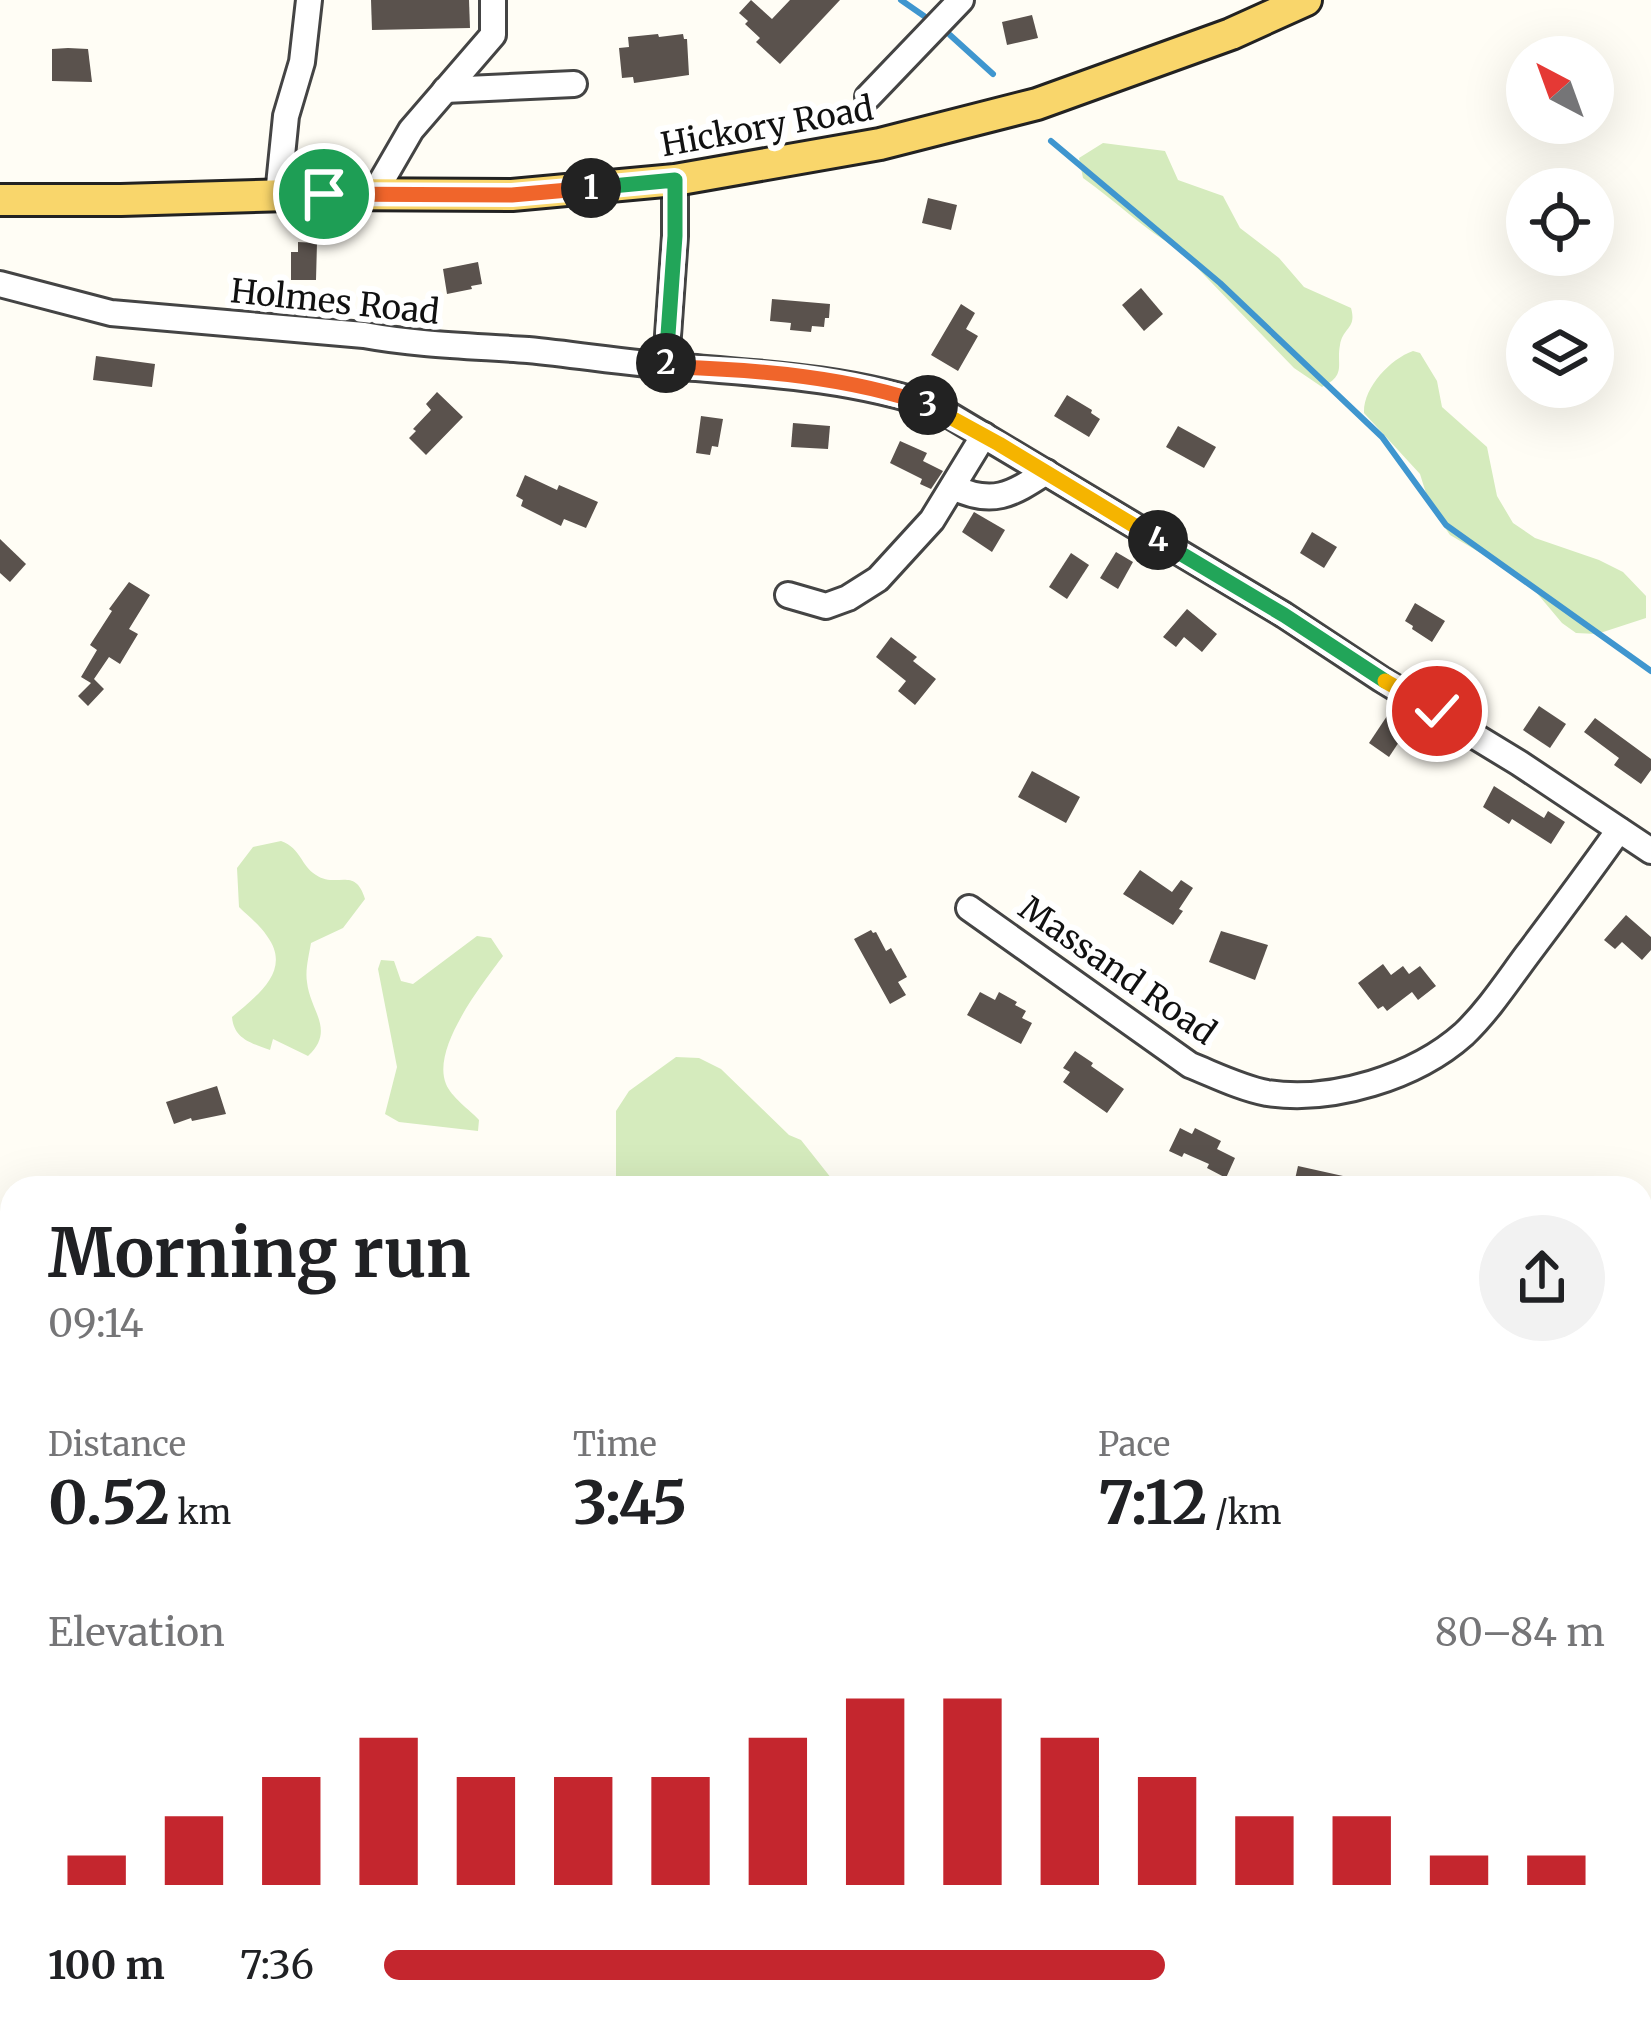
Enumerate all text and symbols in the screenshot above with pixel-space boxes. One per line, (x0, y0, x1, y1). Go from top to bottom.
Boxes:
north arrow (1506, 36, 1614, 144)
map controls (1506, 36, 1614, 408)
street label: Hickory Road (658, 88, 877, 165)
pin (273, 143, 375, 245)
pin: 1 (561, 158, 621, 218)
icon: arrive (291, 161, 357, 227)
text: 1 (583, 167, 599, 208)
button: locate (1506, 168, 1614, 276)
street label: Holmes Road (229, 270, 441, 333)
button: layers (1506, 300, 1614, 408)
pin: 2 (636, 333, 696, 393)
text: 2 (656, 342, 676, 383)
pin: 3 (898, 375, 958, 435)
text: 3 (919, 384, 937, 425)
pin: 4 (1128, 510, 1188, 570)
text: 4 (1148, 519, 1168, 560)
pin (1386, 660, 1488, 762)
icon: check (1404, 678, 1470, 744)
street label: Massand Road (1011, 887, 1224, 1053)
text: Morning run (48, 1212, 471, 1295)
button: share (1479, 1215, 1605, 1341)
text: 09:14 (48, 1299, 143, 1348)
text: Distance (48, 1424, 186, 1465)
text: Time (573, 1424, 657, 1465)
text: Pace (1098, 1424, 1170, 1465)
text: 0.52 (48, 1465, 170, 1540)
text: 3:45 (573, 1465, 687, 1540)
text: 7:12 (1098, 1465, 1207, 1540)
text: km (170, 1492, 231, 1533)
text: /km (1207, 1492, 1282, 1533)
text: Elevation (48, 1608, 225, 1657)
text: 80–84 m (1435, 1608, 1605, 1657)
text: 100 m (48, 1941, 165, 1990)
text: 7:36 (240, 1941, 314, 1990)

